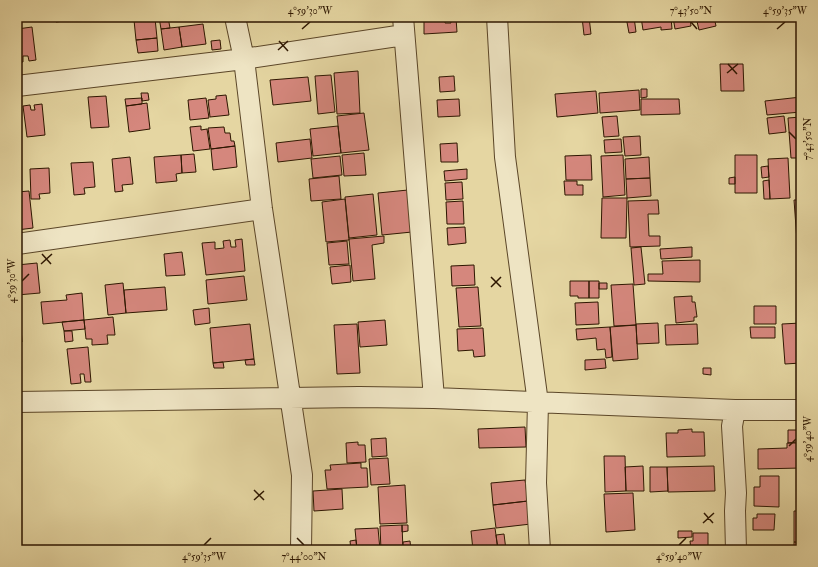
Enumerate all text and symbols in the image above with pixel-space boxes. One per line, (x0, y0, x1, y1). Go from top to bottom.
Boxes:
text: 4°59'30"W (288, 5, 333, 17)
text: 7°43'50"N (670, 5, 712, 17)
text: 4°59'35"W (763, 5, 808, 17)
text: 7°43'50"N (802, 118, 814, 160)
text: 4°59'30"W (6, 258, 18, 303)
text: 4°59'40"W (802, 415, 814, 462)
text: 4°59'35"W (182, 551, 227, 563)
text: 7°44'00"N (281, 551, 327, 563)
text: 4°59'40"W (656, 551, 703, 563)

